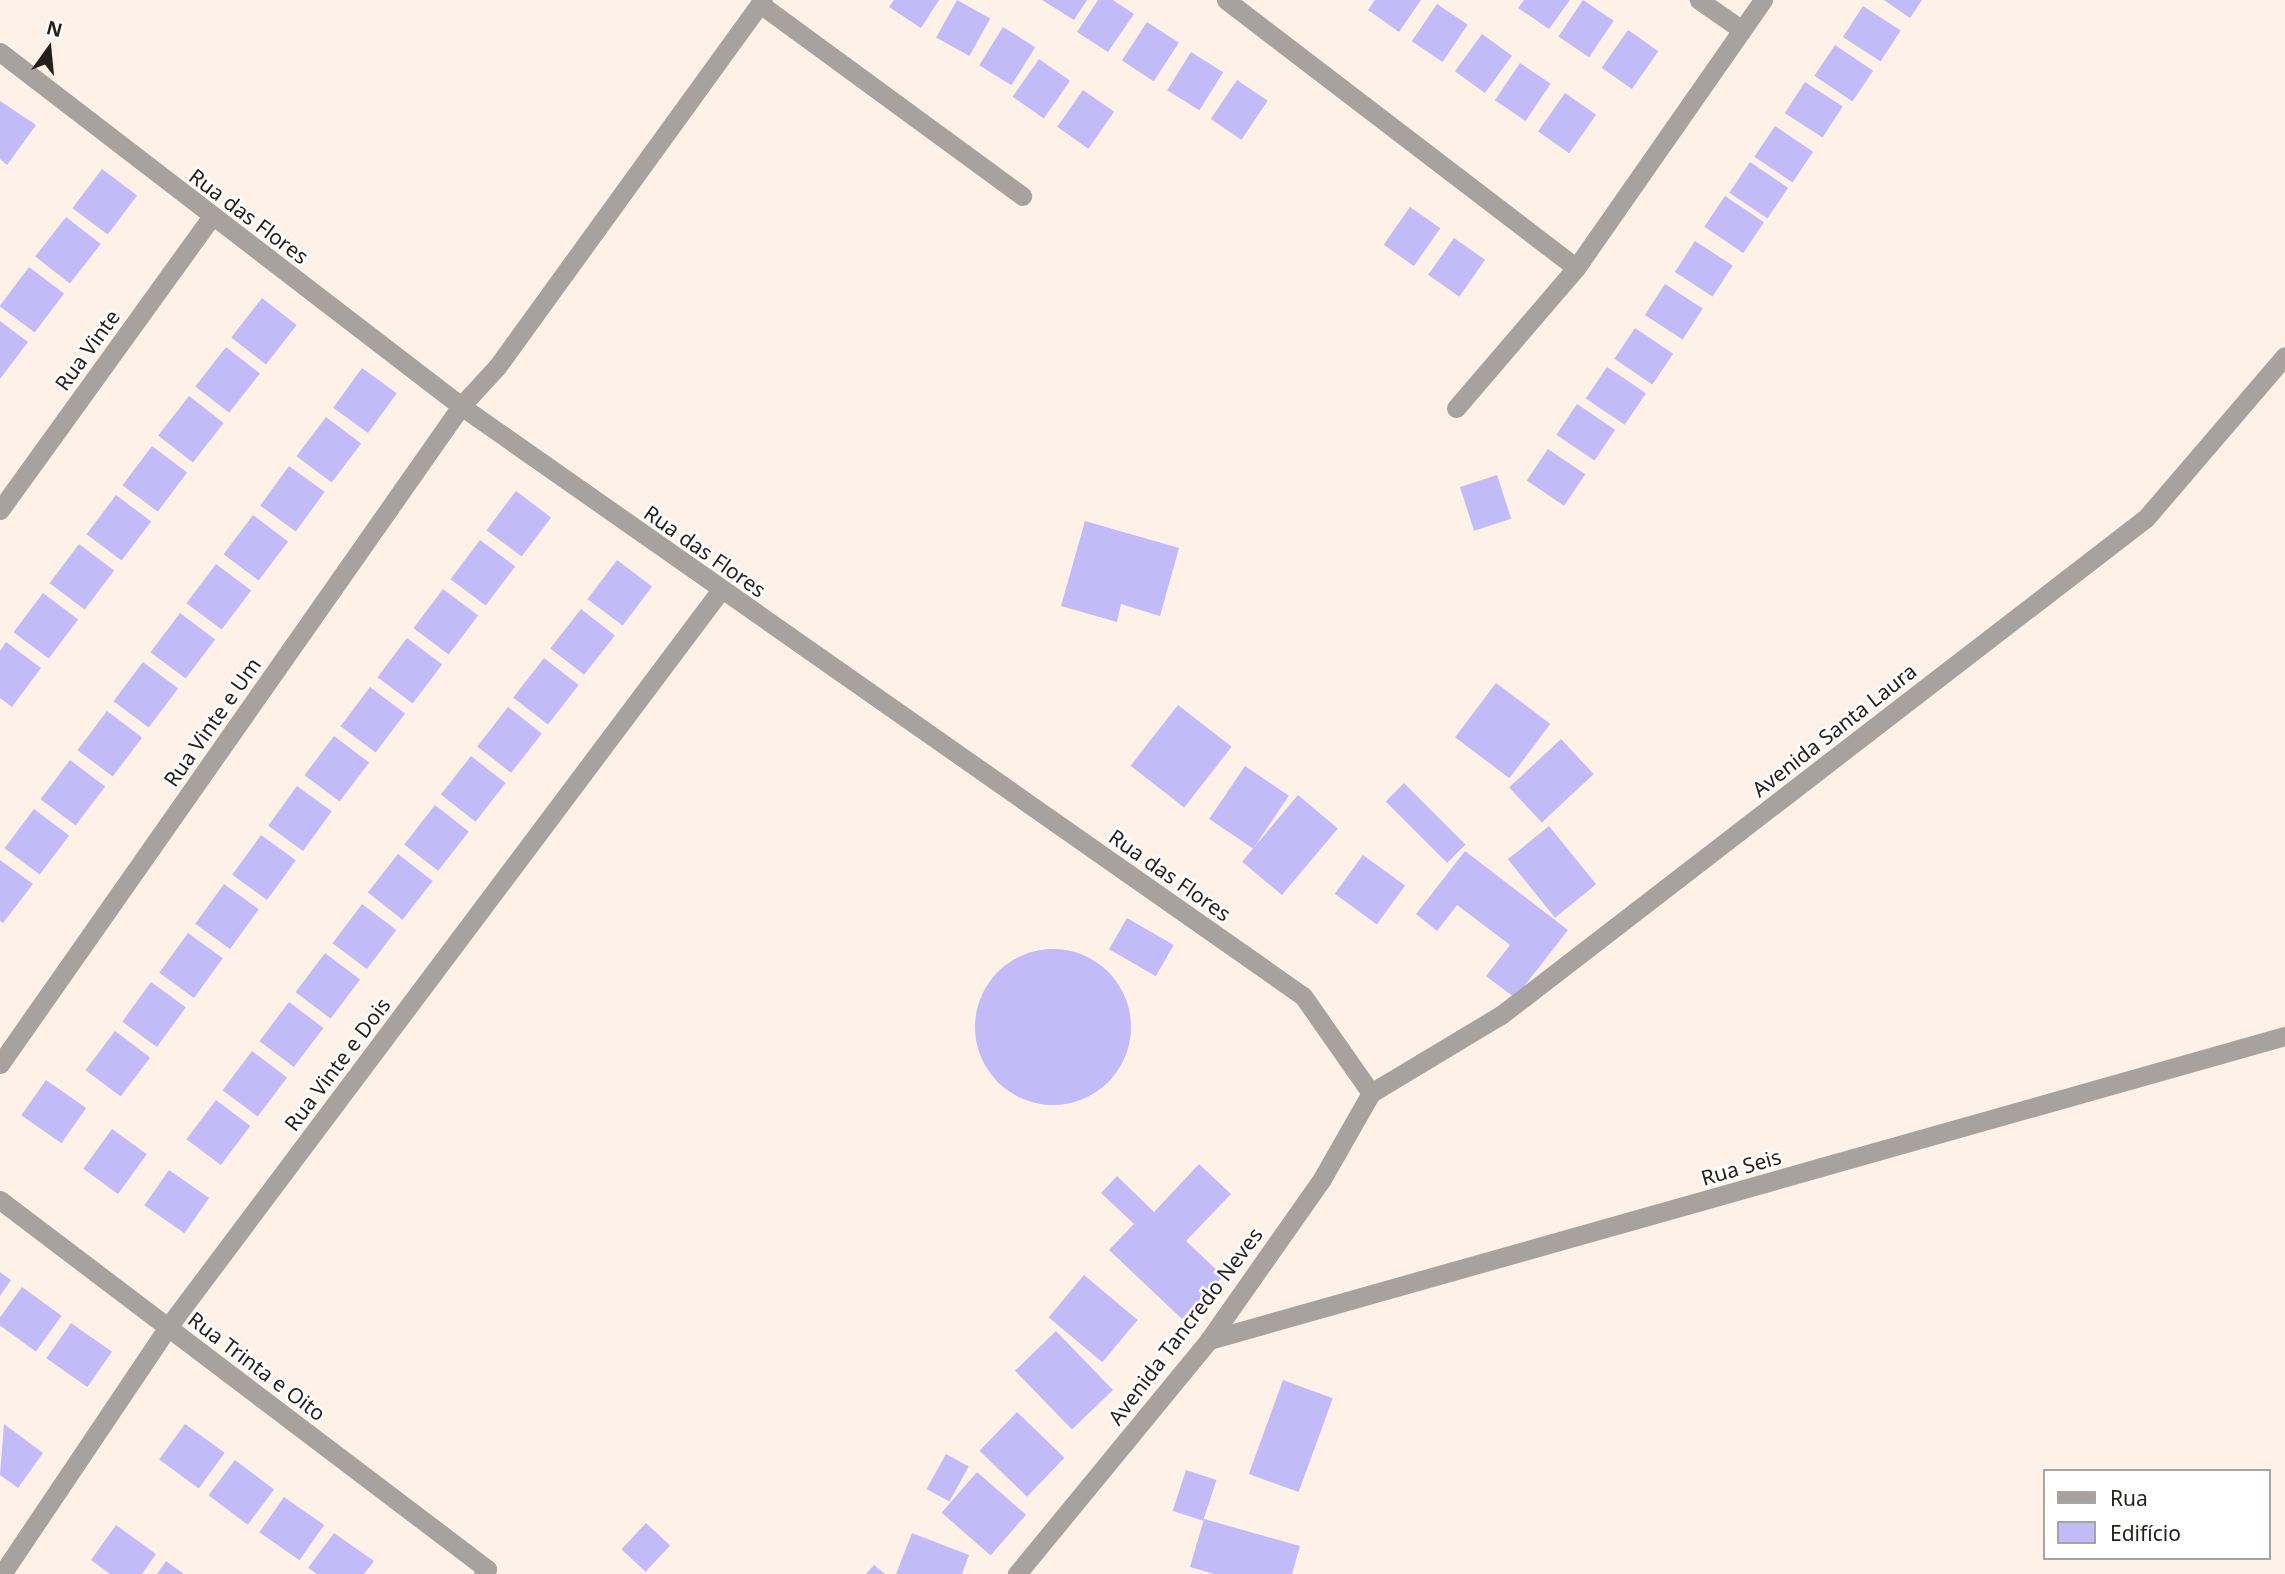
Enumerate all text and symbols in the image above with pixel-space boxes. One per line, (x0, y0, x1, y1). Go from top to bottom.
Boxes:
north arrow (14, 14, 84, 84)
text: N (44, 14, 65, 43)
street label: Rua das Flores (184, 163, 314, 269)
street label: Rua Vinte (49, 305, 125, 395)
street label: Rua das Flores (639, 500, 771, 602)
street label: Rua Vinte e Um (158, 653, 266, 791)
street label: Avenida Santa Laura (1747, 658, 1921, 802)
street label: Rua das Flores (1104, 824, 1236, 926)
street label: Rua Vinte e Dois (279, 993, 395, 1135)
street label: Rua Seis (1698, 1144, 1784, 1190)
street label: Avenida Tancredo Neves (1103, 1222, 1267, 1430)
street label: Rua Trinta e Oito (183, 1306, 331, 1426)
legend (2044, 1469, 2271, 1560)
text: Rua (2110, 1484, 2148, 1512)
text: Edifício (2110, 1519, 2181, 1547)

